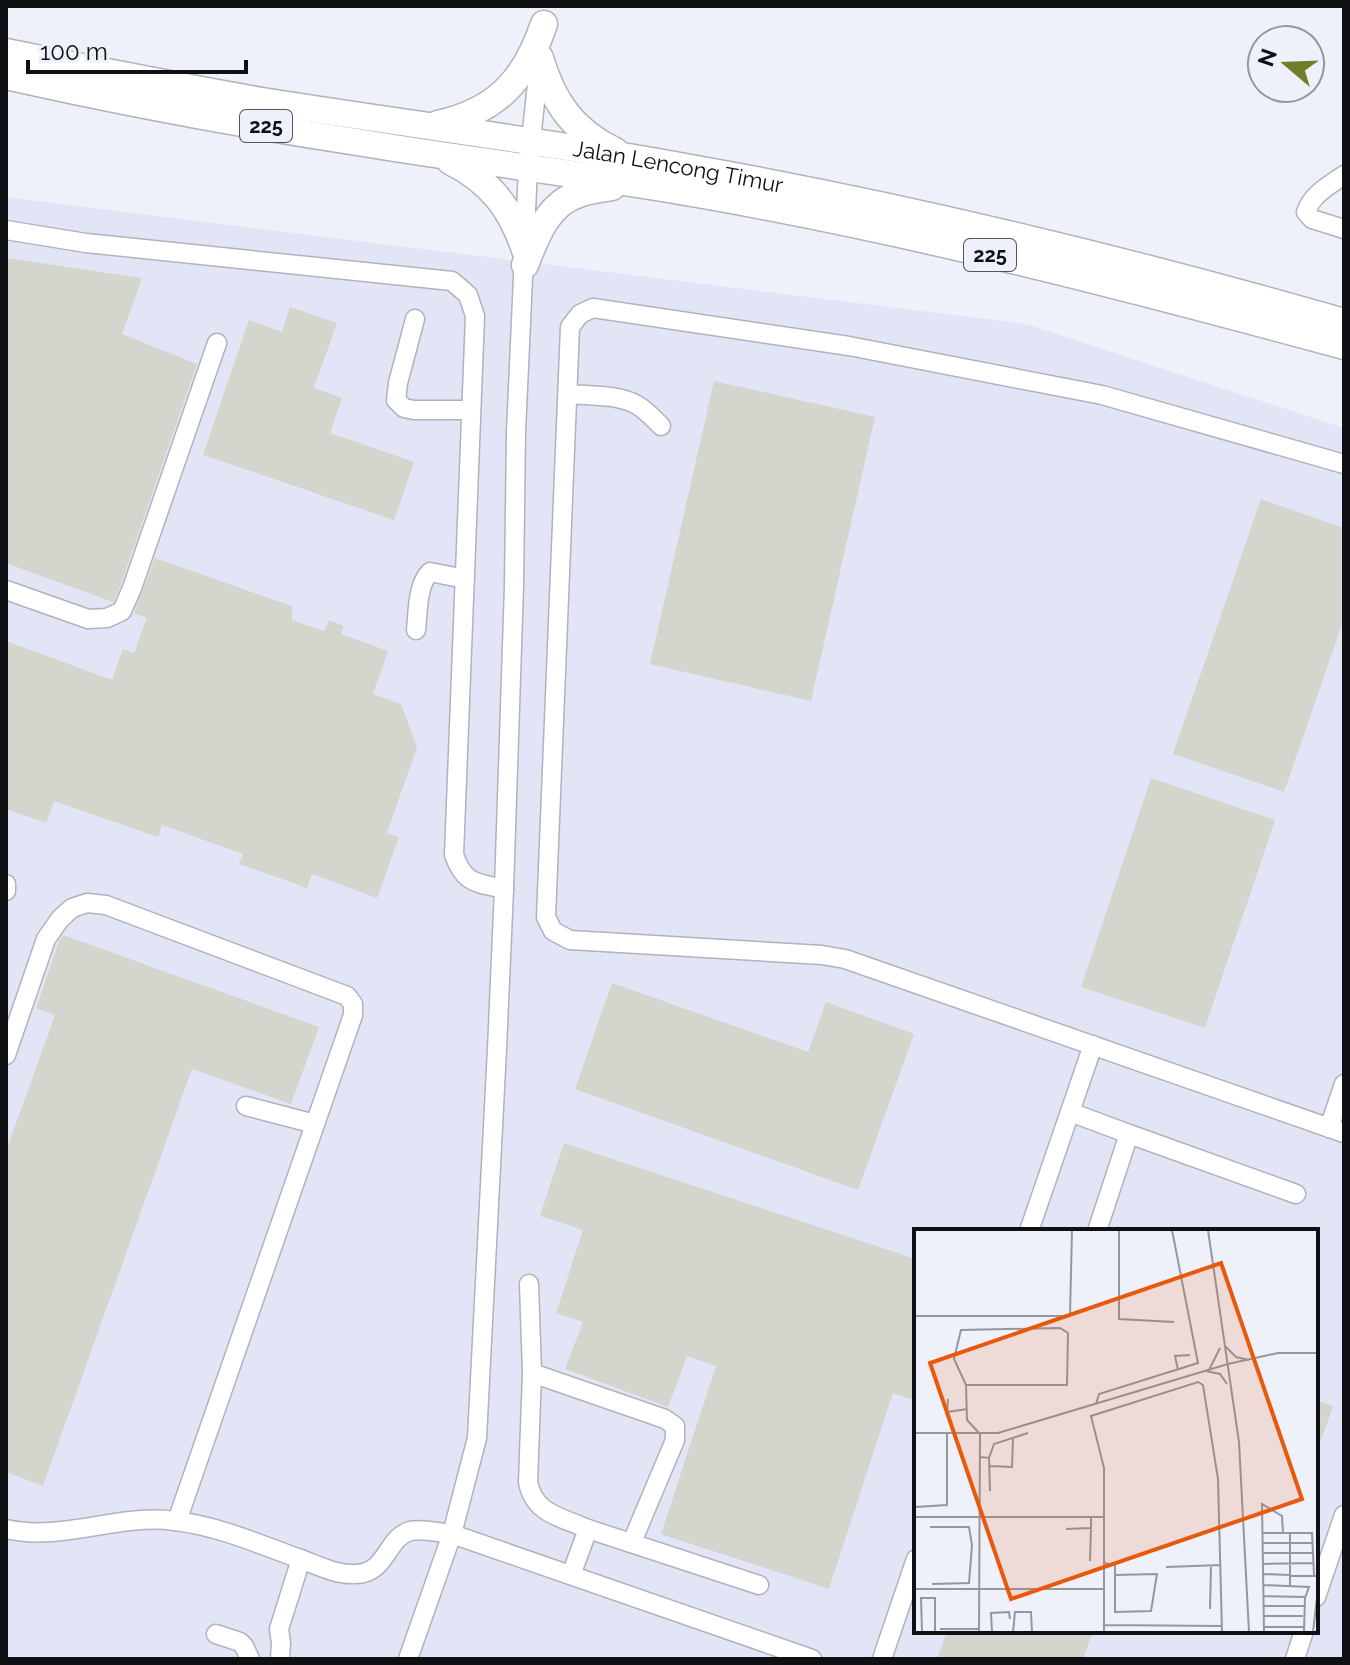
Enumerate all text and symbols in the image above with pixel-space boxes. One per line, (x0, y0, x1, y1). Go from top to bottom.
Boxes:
scale bar (28, 24, 246, 74)
north arrow (1246, 24, 1326, 104)
text: 100 m (40, 37, 108, 66)
text: N (1252, 45, 1282, 70)
road number: 225 (240, 110, 292, 142)
street label: Jalan Lencong Timur (571, 135, 786, 198)
road number: 225 (964, 239, 1016, 271)
inset map (914, 1229, 1318, 1633)

